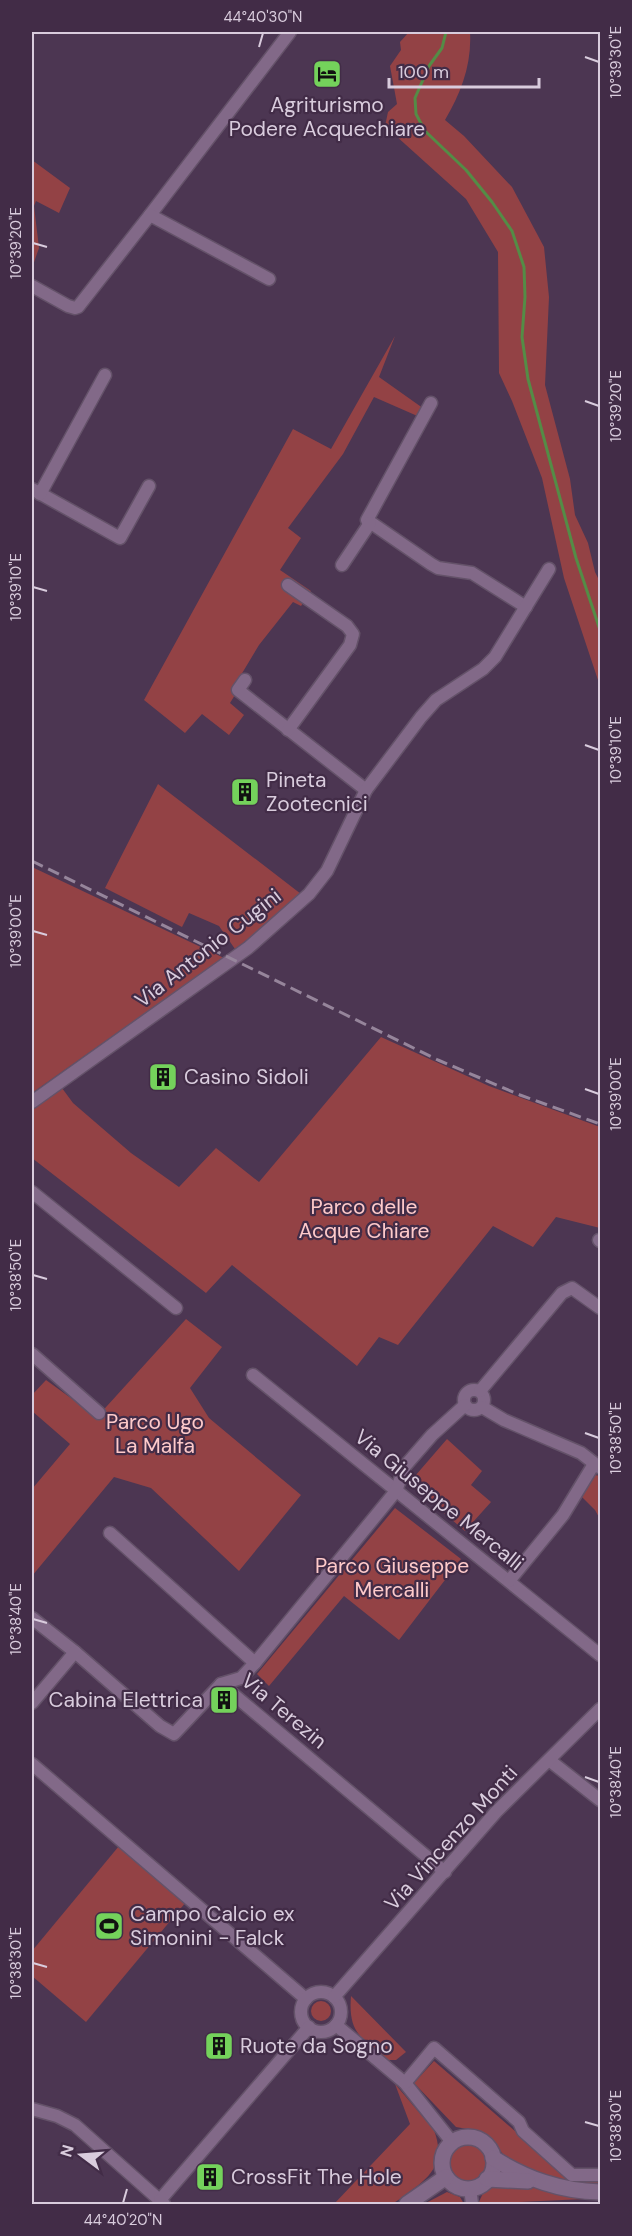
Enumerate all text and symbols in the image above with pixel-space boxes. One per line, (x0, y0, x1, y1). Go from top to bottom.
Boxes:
text: 44°40'30"N (224, 7, 302, 27)
text: 10°39'30"E (606, 26, 626, 98)
scale bar (389, 51, 539, 89)
hotel icon: Agriturismo Podere Acquechiare (311, 58, 343, 90)
text: 100 m (398, 60, 449, 84)
place label: Agriturismo Podere Acquechiare (229, 91, 425, 143)
text: 10°39'20"E (6, 207, 26, 279)
text: 10°39'20"E (606, 370, 626, 442)
text: 10°39'10"E (6, 553, 26, 621)
text: 10°39'10"E (606, 716, 626, 784)
place label: Pineta Zootecnici (266, 766, 368, 818)
building icon: Pineta Zootecnici (229, 776, 261, 808)
street label: Via Antonio Cugini (129, 882, 287, 1014)
text: 10°39'00"E (6, 894, 26, 968)
text: 10°39'00"E (606, 1057, 626, 1131)
building icon: Casino Sidoli (147, 1061, 179, 1093)
place label: Casino Sidoli (184, 1063, 309, 1091)
park label: Parco delle Acque Chiare (299, 1193, 430, 1245)
text: 10°38'50"E (6, 1239, 26, 1311)
text: 10°38'50"E (606, 1402, 626, 1474)
park label: Parco Ugo La Malfa (106, 1408, 204, 1460)
street label: Via Giuseppe Mercalli (349, 1423, 529, 1577)
park label: Parco Giuseppe Mercalli (315, 1552, 469, 1604)
text: 10°38'40"E (6, 1583, 26, 1655)
street label: Via Terezin (235, 1667, 333, 1755)
building icon: Cabina Elettrica (208, 1684, 240, 1716)
place label: Cabina Elettrica (48, 1686, 203, 1714)
text: 10°38'40"E (606, 1746, 626, 1818)
street label: Via Vincenzo Monti (378, 1759, 524, 1917)
place label: Campo Calcio ex Simonini - Falck (130, 1900, 295, 1952)
sports icon: Campo Calcio ex Simonini - Falck (93, 1910, 125, 1942)
text: 10°38'30"E (6, 1927, 26, 1999)
building icon: Ruote da Sogno (203, 2030, 235, 2062)
place label: Ruote da Sogno (240, 2032, 393, 2060)
text: 10°38'30"E (606, 2090, 626, 2162)
north arrow (51, 2125, 111, 2185)
text: N (55, 2142, 79, 2160)
building icon: CrossFit The Hole (194, 2161, 226, 2193)
place label: CrossFit The Hole (231, 2163, 402, 2191)
text: 44°40'20"N (84, 2210, 162, 2230)

